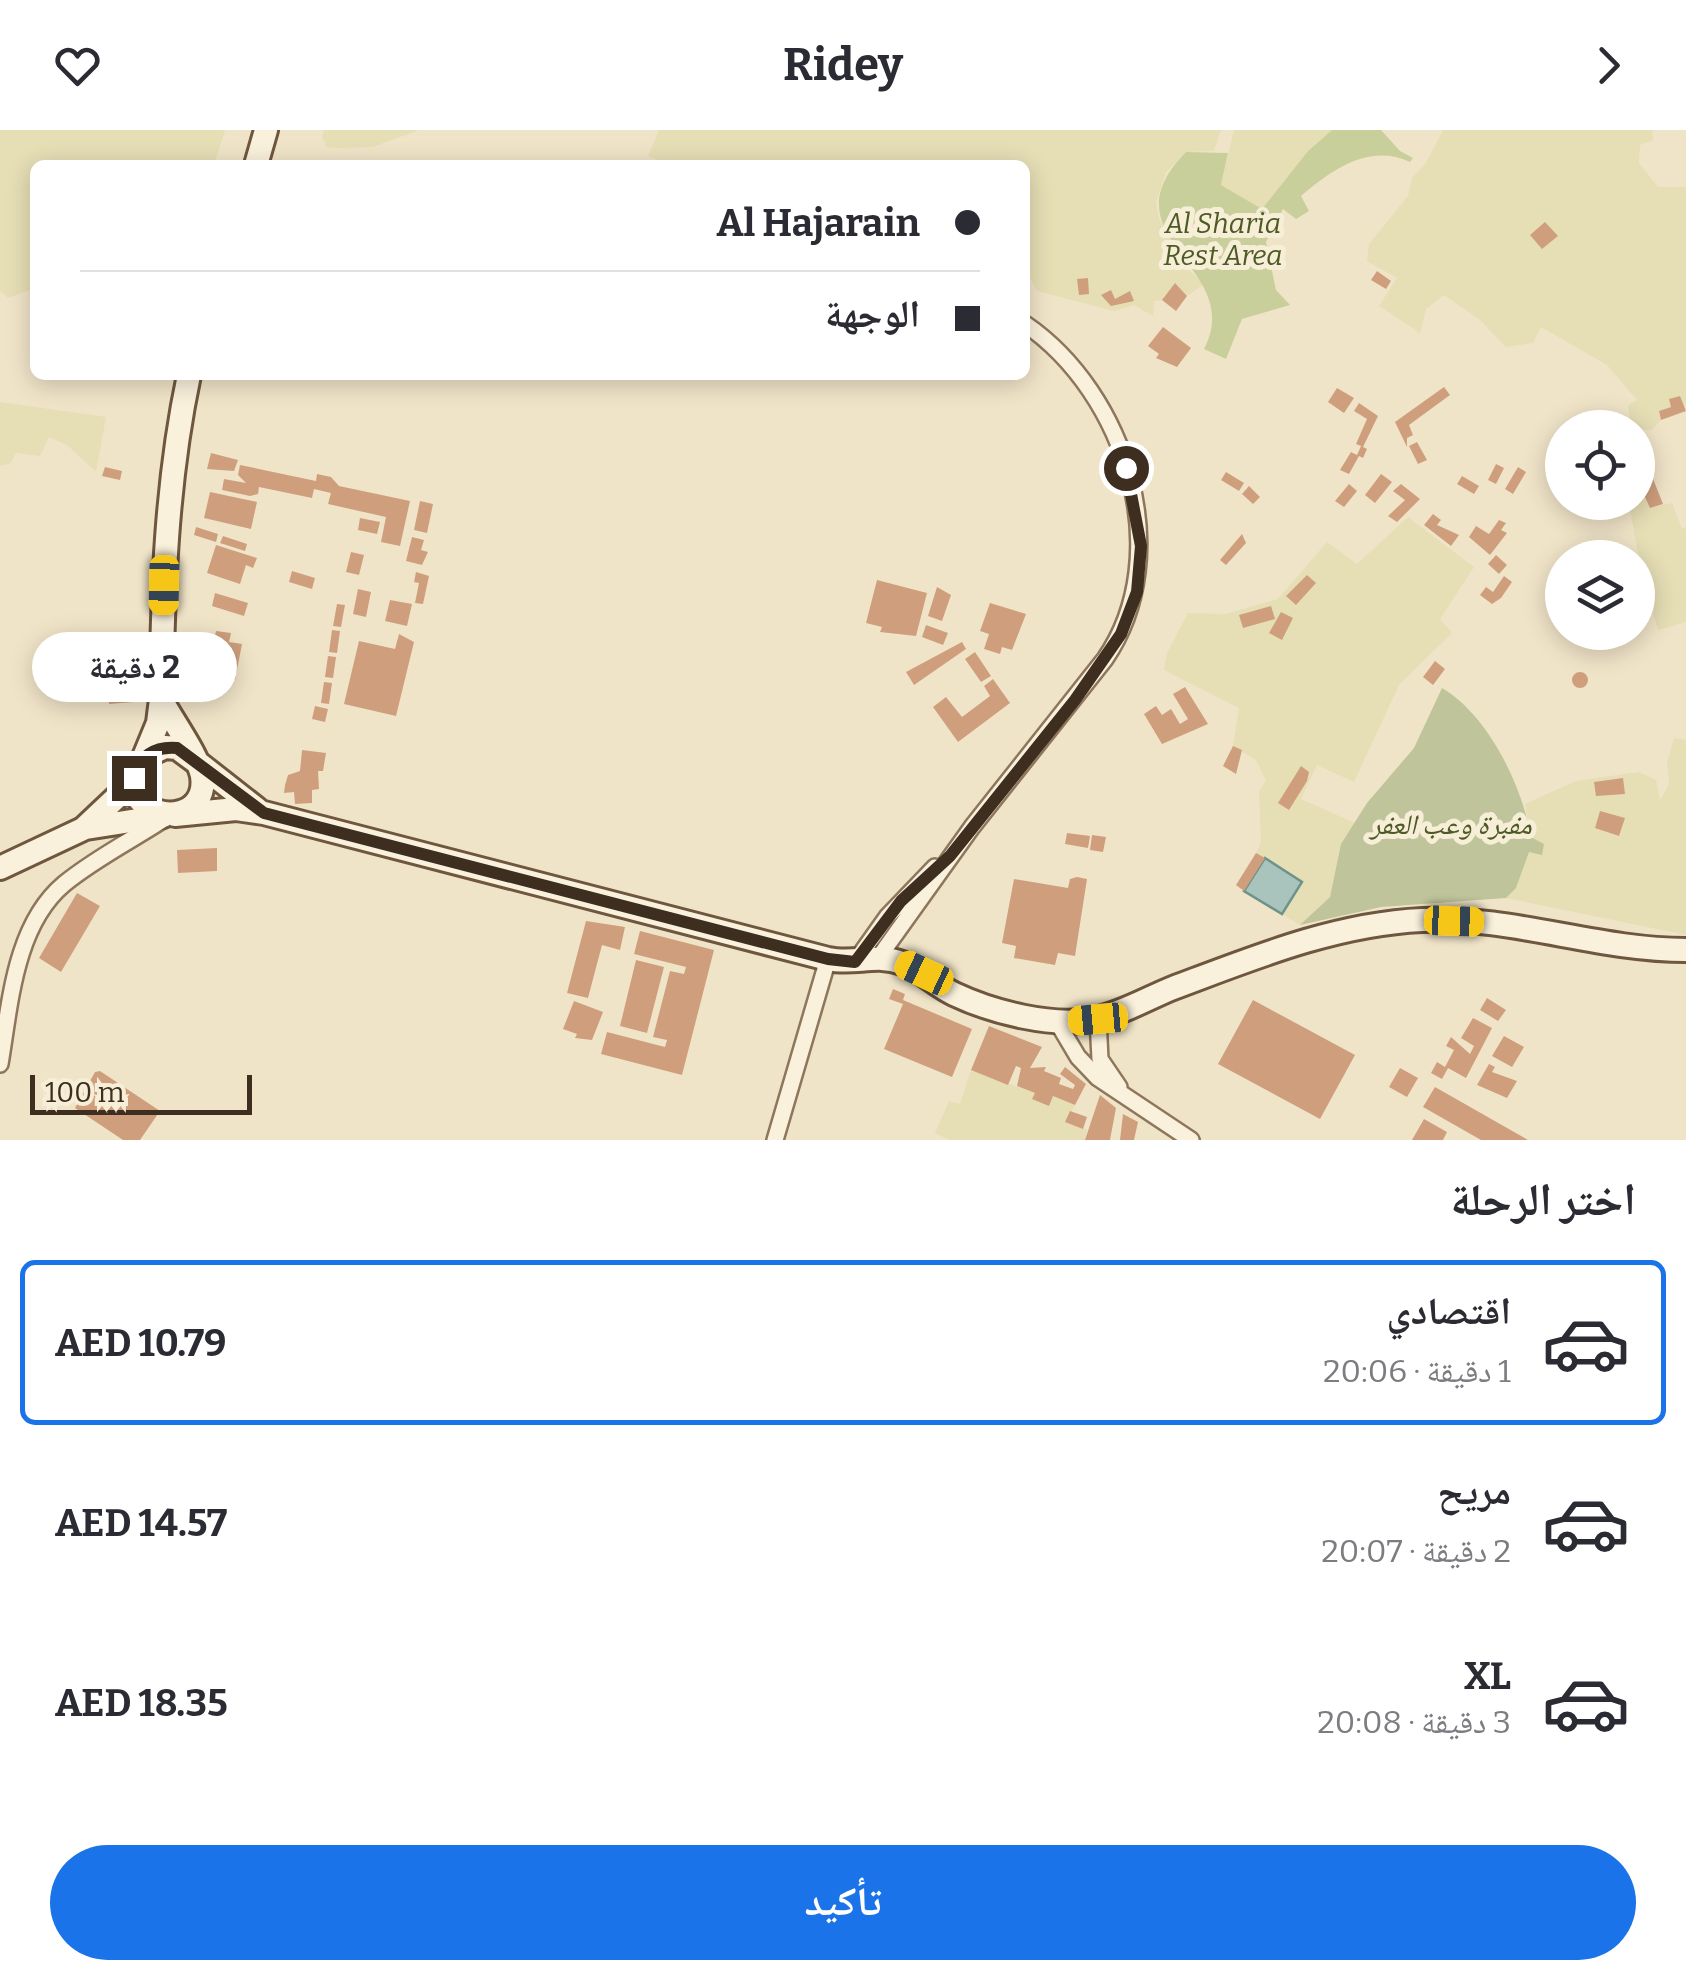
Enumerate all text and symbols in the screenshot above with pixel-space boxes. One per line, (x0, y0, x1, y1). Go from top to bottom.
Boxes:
icon: heart (50, 38, 105, 93)
text: Ridey (783, 38, 903, 92)
icon: forward (1581, 38, 1636, 93)
text: Al Hajarain (717, 200, 920, 246)
park label: Al Sharia Rest Area (1163, 207, 1283, 272)
text: الوجهة (825, 291, 920, 337)
map controls (1545, 410, 1655, 650)
button: locate (1545, 410, 1655, 520)
route start (1104, 446, 1149, 491)
button: layers (1545, 540, 1655, 650)
car (148, 555, 180, 615)
callout: 2 دقيقة (32, 633, 236, 703)
text: 2 دقيقة (89, 648, 180, 686)
route end (112, 756, 157, 801)
park label: مفبرة وعب العفر (1368, 808, 1532, 841)
car (1423, 905, 1485, 937)
car (890, 947, 958, 999)
car (1067, 1001, 1129, 1037)
scale bar (30, 1070, 252, 1114)
text: 100 m (45, 1076, 125, 1109)
text: اختر الرحلة (1450, 1173, 1636, 1227)
text: اقتصادي (1387, 1288, 1511, 1334)
icon: car (1541, 1298, 1631, 1388)
text: AED 10.79 (55, 1320, 226, 1366)
text: 1 دقيقة · 20:06 (1323, 1352, 1511, 1390)
text: مريح (1437, 1468, 1511, 1514)
icon: car (1541, 1478, 1631, 1568)
text: AED 14.57 (55, 1500, 227, 1546)
text: 2 دقيقة · 20:07 (1321, 1532, 1511, 1570)
text: XL (1464, 1653, 1511, 1699)
icon: car (1541, 1658, 1631, 1748)
text: AED 18.35 (55, 1680, 228, 1726)
text: 3 دقيقة · 20:08 (1317, 1703, 1511, 1741)
button: تأكيد (50, 1845, 1636, 1960)

